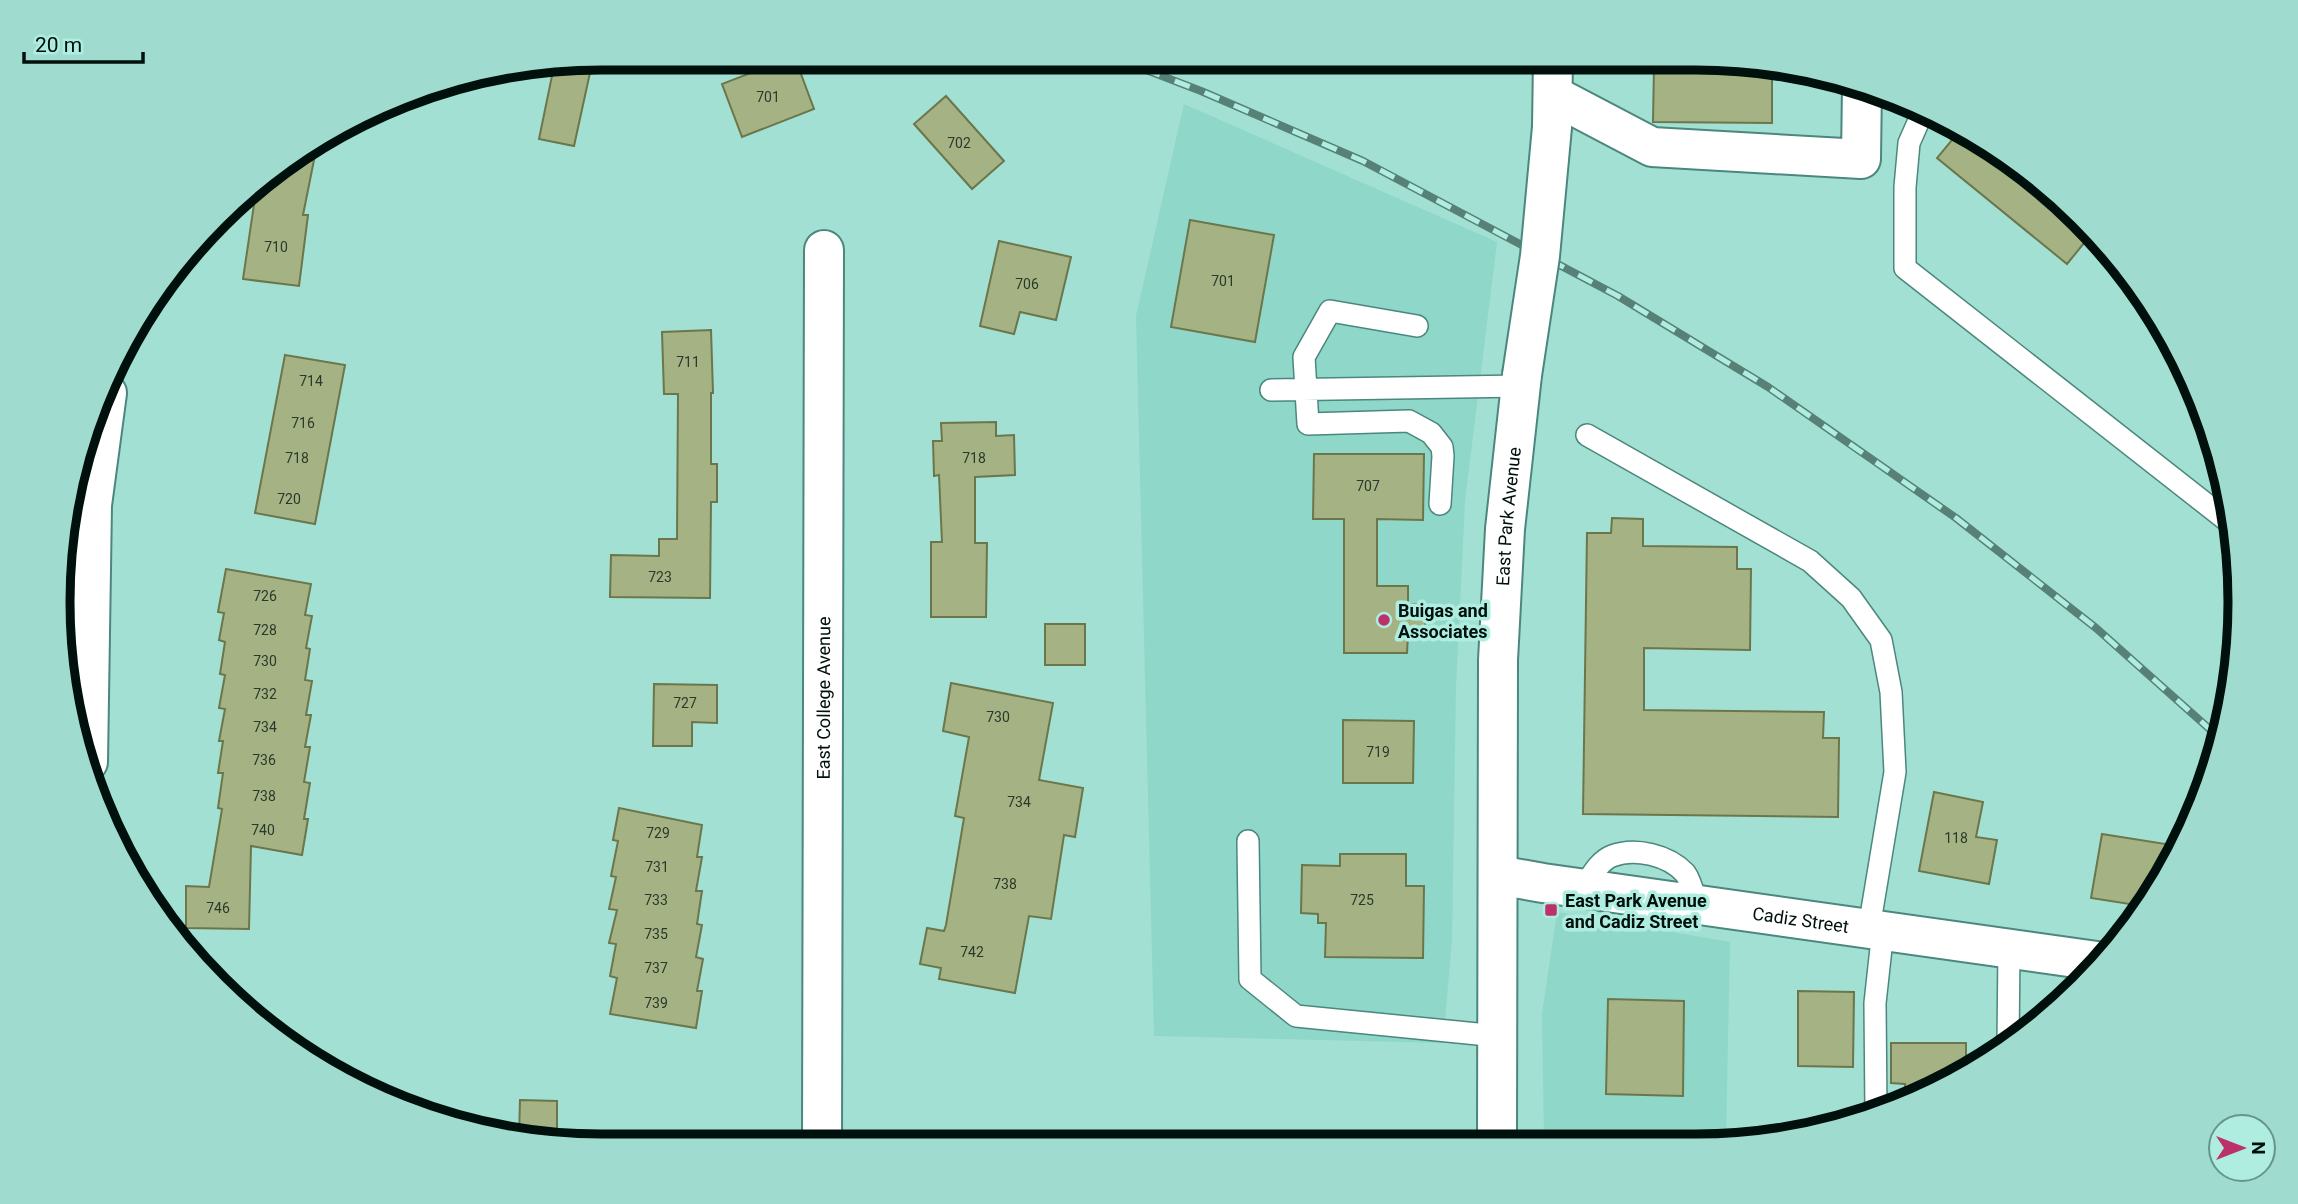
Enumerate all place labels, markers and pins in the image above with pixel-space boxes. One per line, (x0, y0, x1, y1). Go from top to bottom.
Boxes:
place label: Buigas and Associates (1398, 600, 1488, 642)
marker: Buigas and Associates (1376, 612, 1392, 628)
place label: East Park Avenue and Cadiz Street (1565, 890, 1707, 932)
marker: East Park Avenue and Cadiz Street (1543, 902, 1559, 918)

